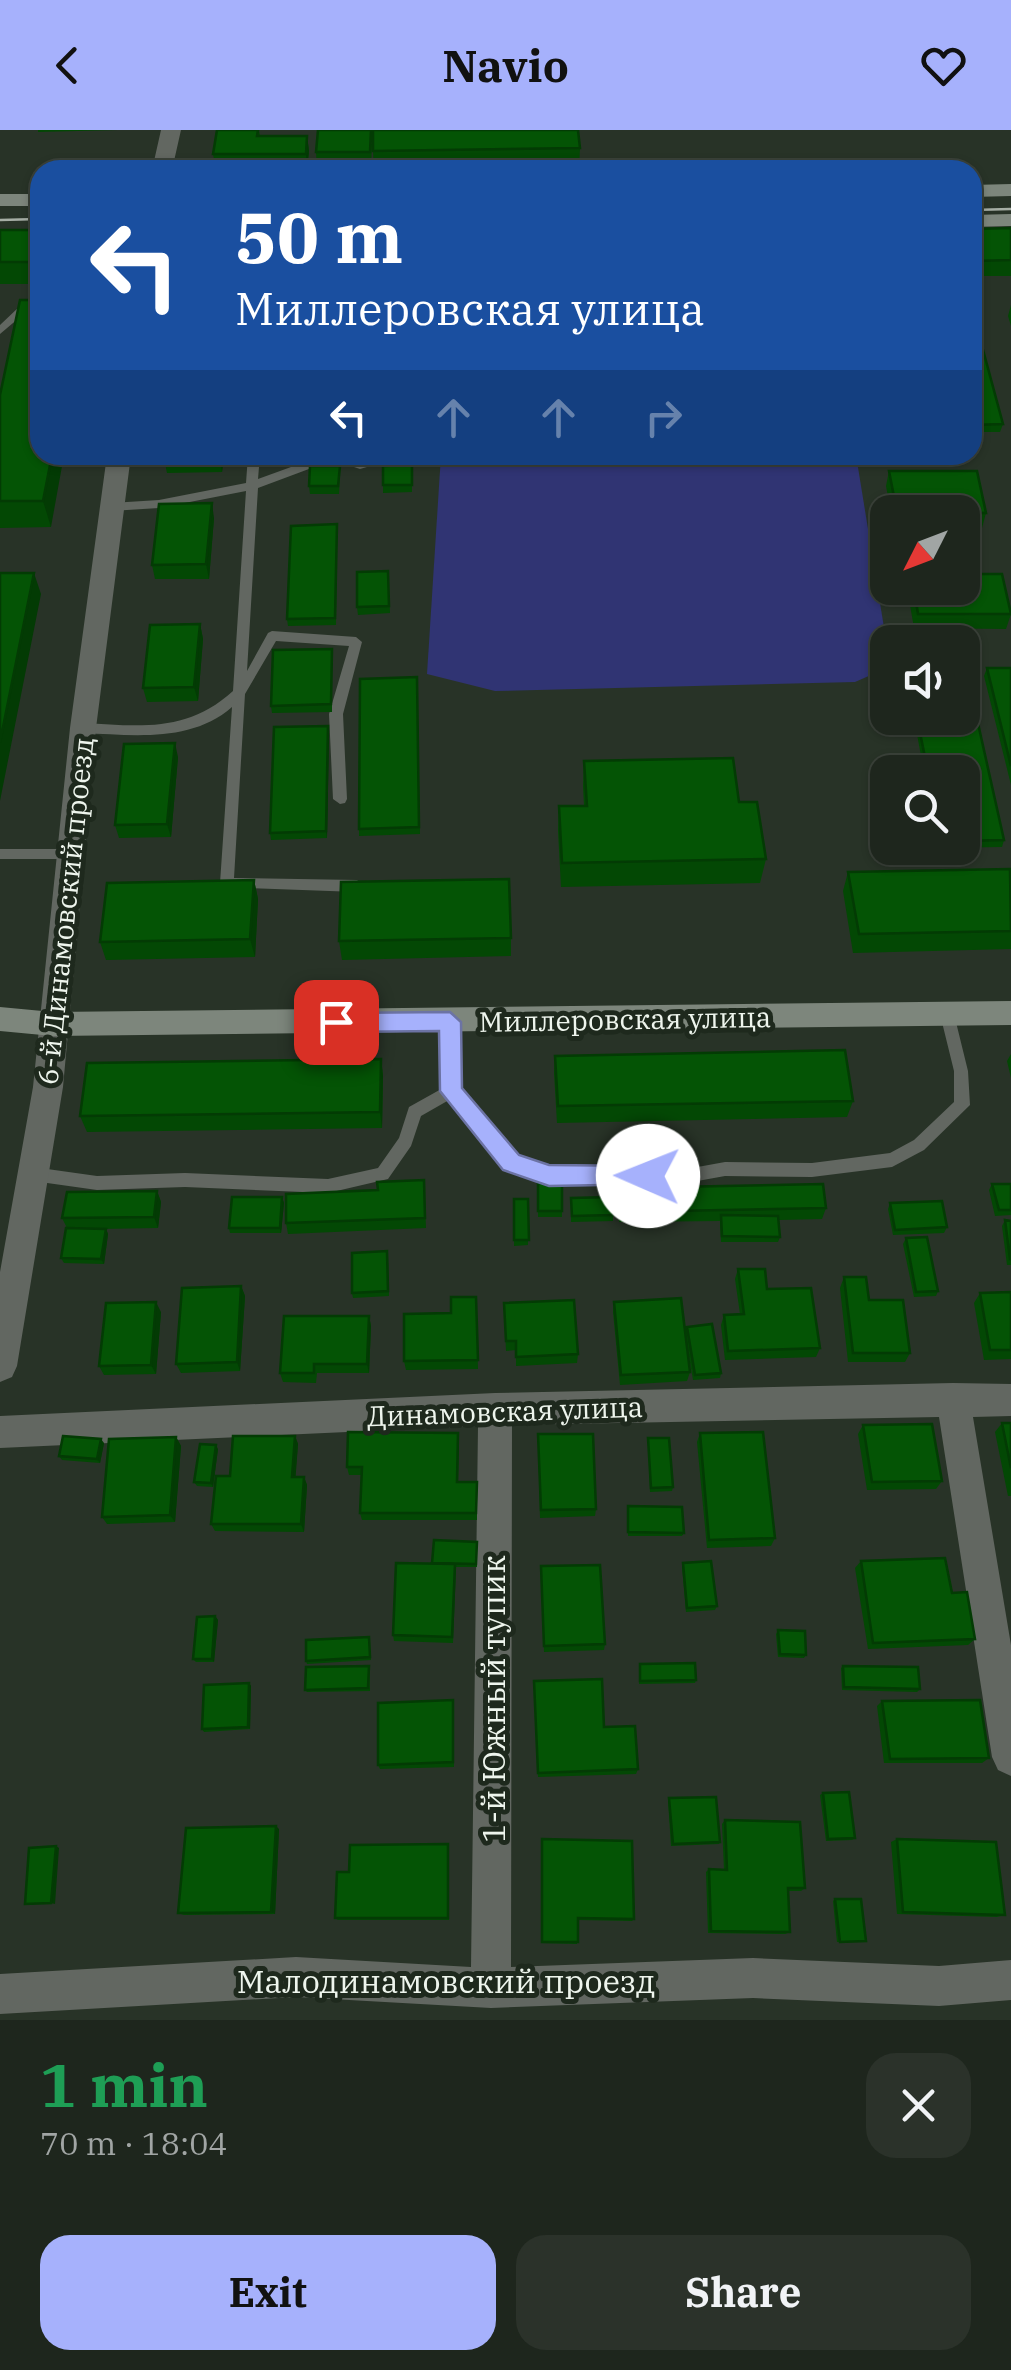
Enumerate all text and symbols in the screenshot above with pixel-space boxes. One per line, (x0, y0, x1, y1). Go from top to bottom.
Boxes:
text: Navio (442, 36, 569, 94)
icon: back (40, 38, 95, 93)
icon: heart (916, 38, 971, 93)
text: 50 m (235, 191, 403, 282)
icon: left (70, 200, 200, 330)
text: Миллеровская улица (235, 279, 705, 337)
icon: left (321, 390, 376, 445)
icon: ahead (426, 390, 481, 445)
icon: ahead (531, 390, 586, 445)
icon: right (636, 390, 691, 445)
north arrow (870, 495, 980, 605)
map controls (870, 495, 980, 865)
button: sound (870, 625, 980, 735)
street label: 6-й Динамовский проезд (28, 735, 102, 1087)
button: search (870, 755, 980, 865)
pin (294, 980, 379, 1065)
icon: arrive (309, 995, 364, 1050)
street label: Миллеровская улица (479, 998, 771, 1040)
position arrow (596, 1124, 700, 1228)
street label: Динамовская улица (367, 1388, 643, 1434)
street label: 1-й Южный тупик (472, 1555, 514, 1843)
street label: Малодинамовский проезд (237, 1960, 655, 2002)
text: 1 min (40, 2045, 208, 2124)
button: close (866, 2053, 971, 2158)
text: 70 m · 18:04 (40, 2122, 228, 2164)
button: Exit (40, 2235, 496, 2350)
button: Share (516, 2235, 971, 2350)

